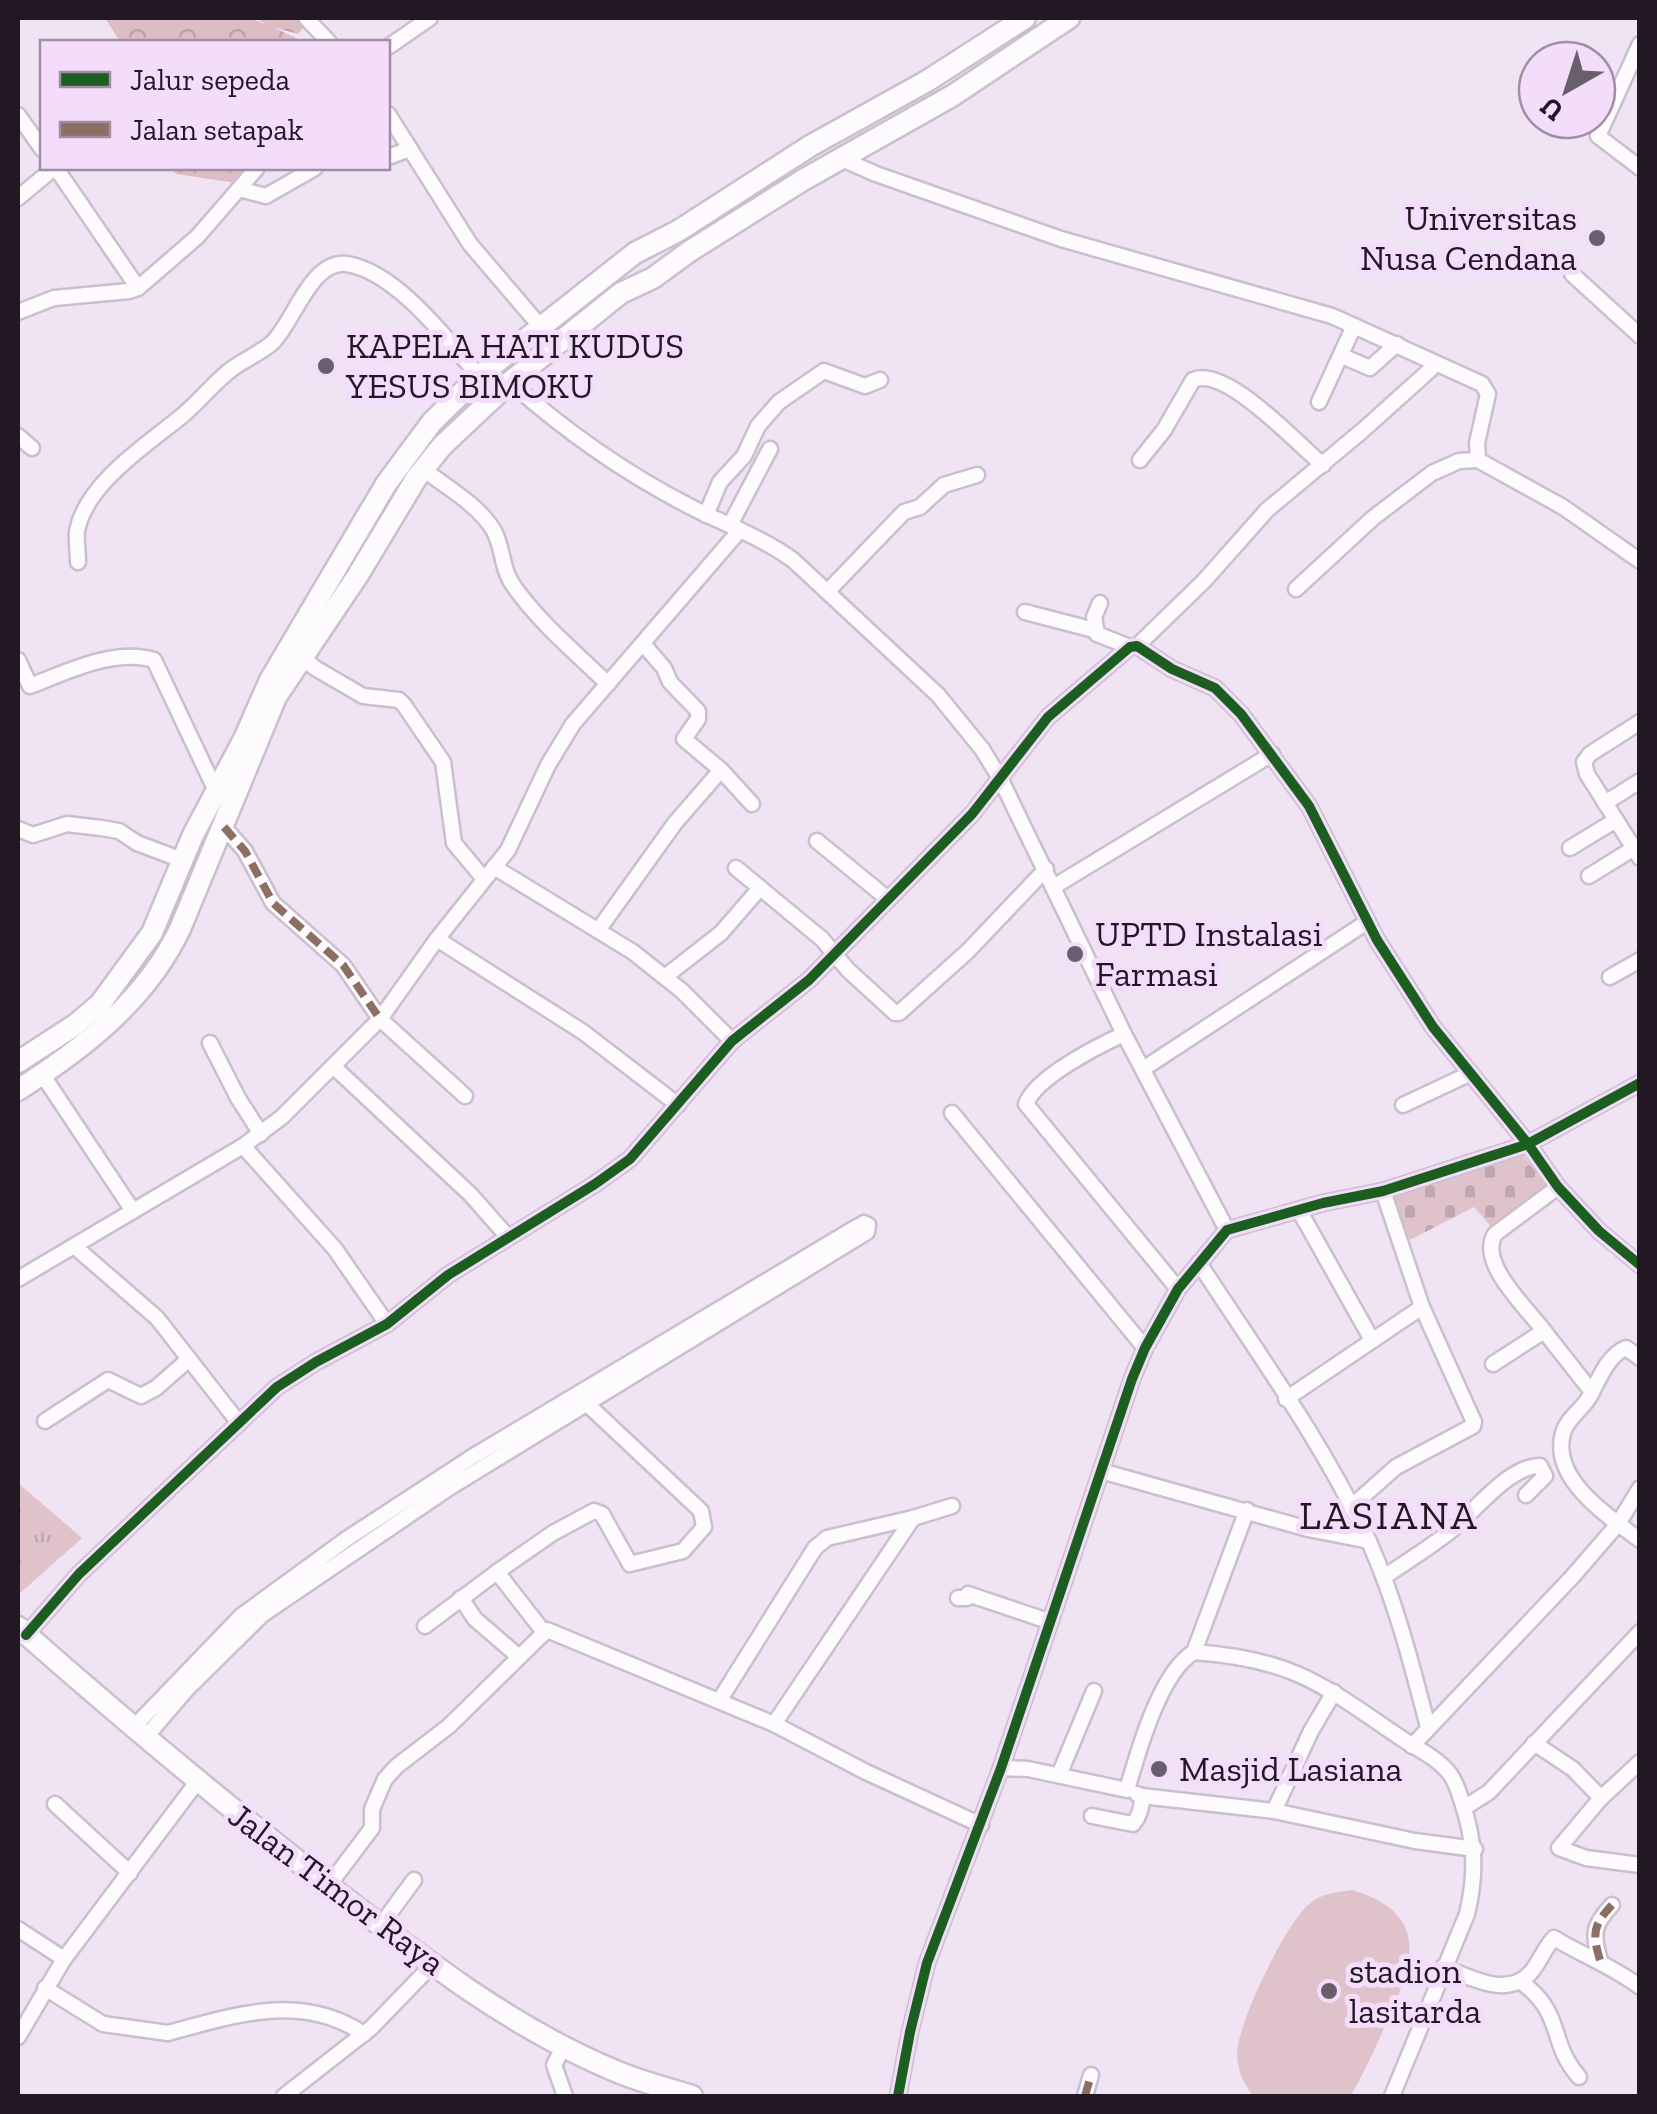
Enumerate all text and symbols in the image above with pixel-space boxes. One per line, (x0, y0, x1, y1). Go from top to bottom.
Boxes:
legend (40, 40, 390, 170)
north arrow (1517, 40, 1617, 140)
text: Jalur sepeda (130, 62, 290, 98)
text: U (1533, 90, 1570, 128)
text: Jalan setapak (130, 112, 304, 148)
place label: Universitas Nusa Cendana (1360, 197, 1577, 279)
marker: Universitas Nusa Cendana (1586, 227, 1608, 249)
place label: KAPELA HATI KUDUS YESUS BIMOKU (345, 325, 684, 407)
marker: KAPELA HATI KUDUS YESUS BIMOKU (315, 355, 337, 377)
place label: UPTD Instalasi Farmasi (1095, 913, 1323, 995)
marker: UPTD Instalasi Farmasi (1064, 943, 1086, 965)
district label: LASIANA (1299, 1491, 1479, 1539)
place label: Masjid Lasiana (1179, 1748, 1403, 1790)
marker: Masjid Lasiana (1148, 1758, 1170, 1780)
street label: Jalan Timor Raya (221, 1794, 453, 1984)
place label: stadion lasitarda (1349, 1950, 1481, 2032)
marker: stadion lasitarda (1318, 1980, 1340, 2002)

